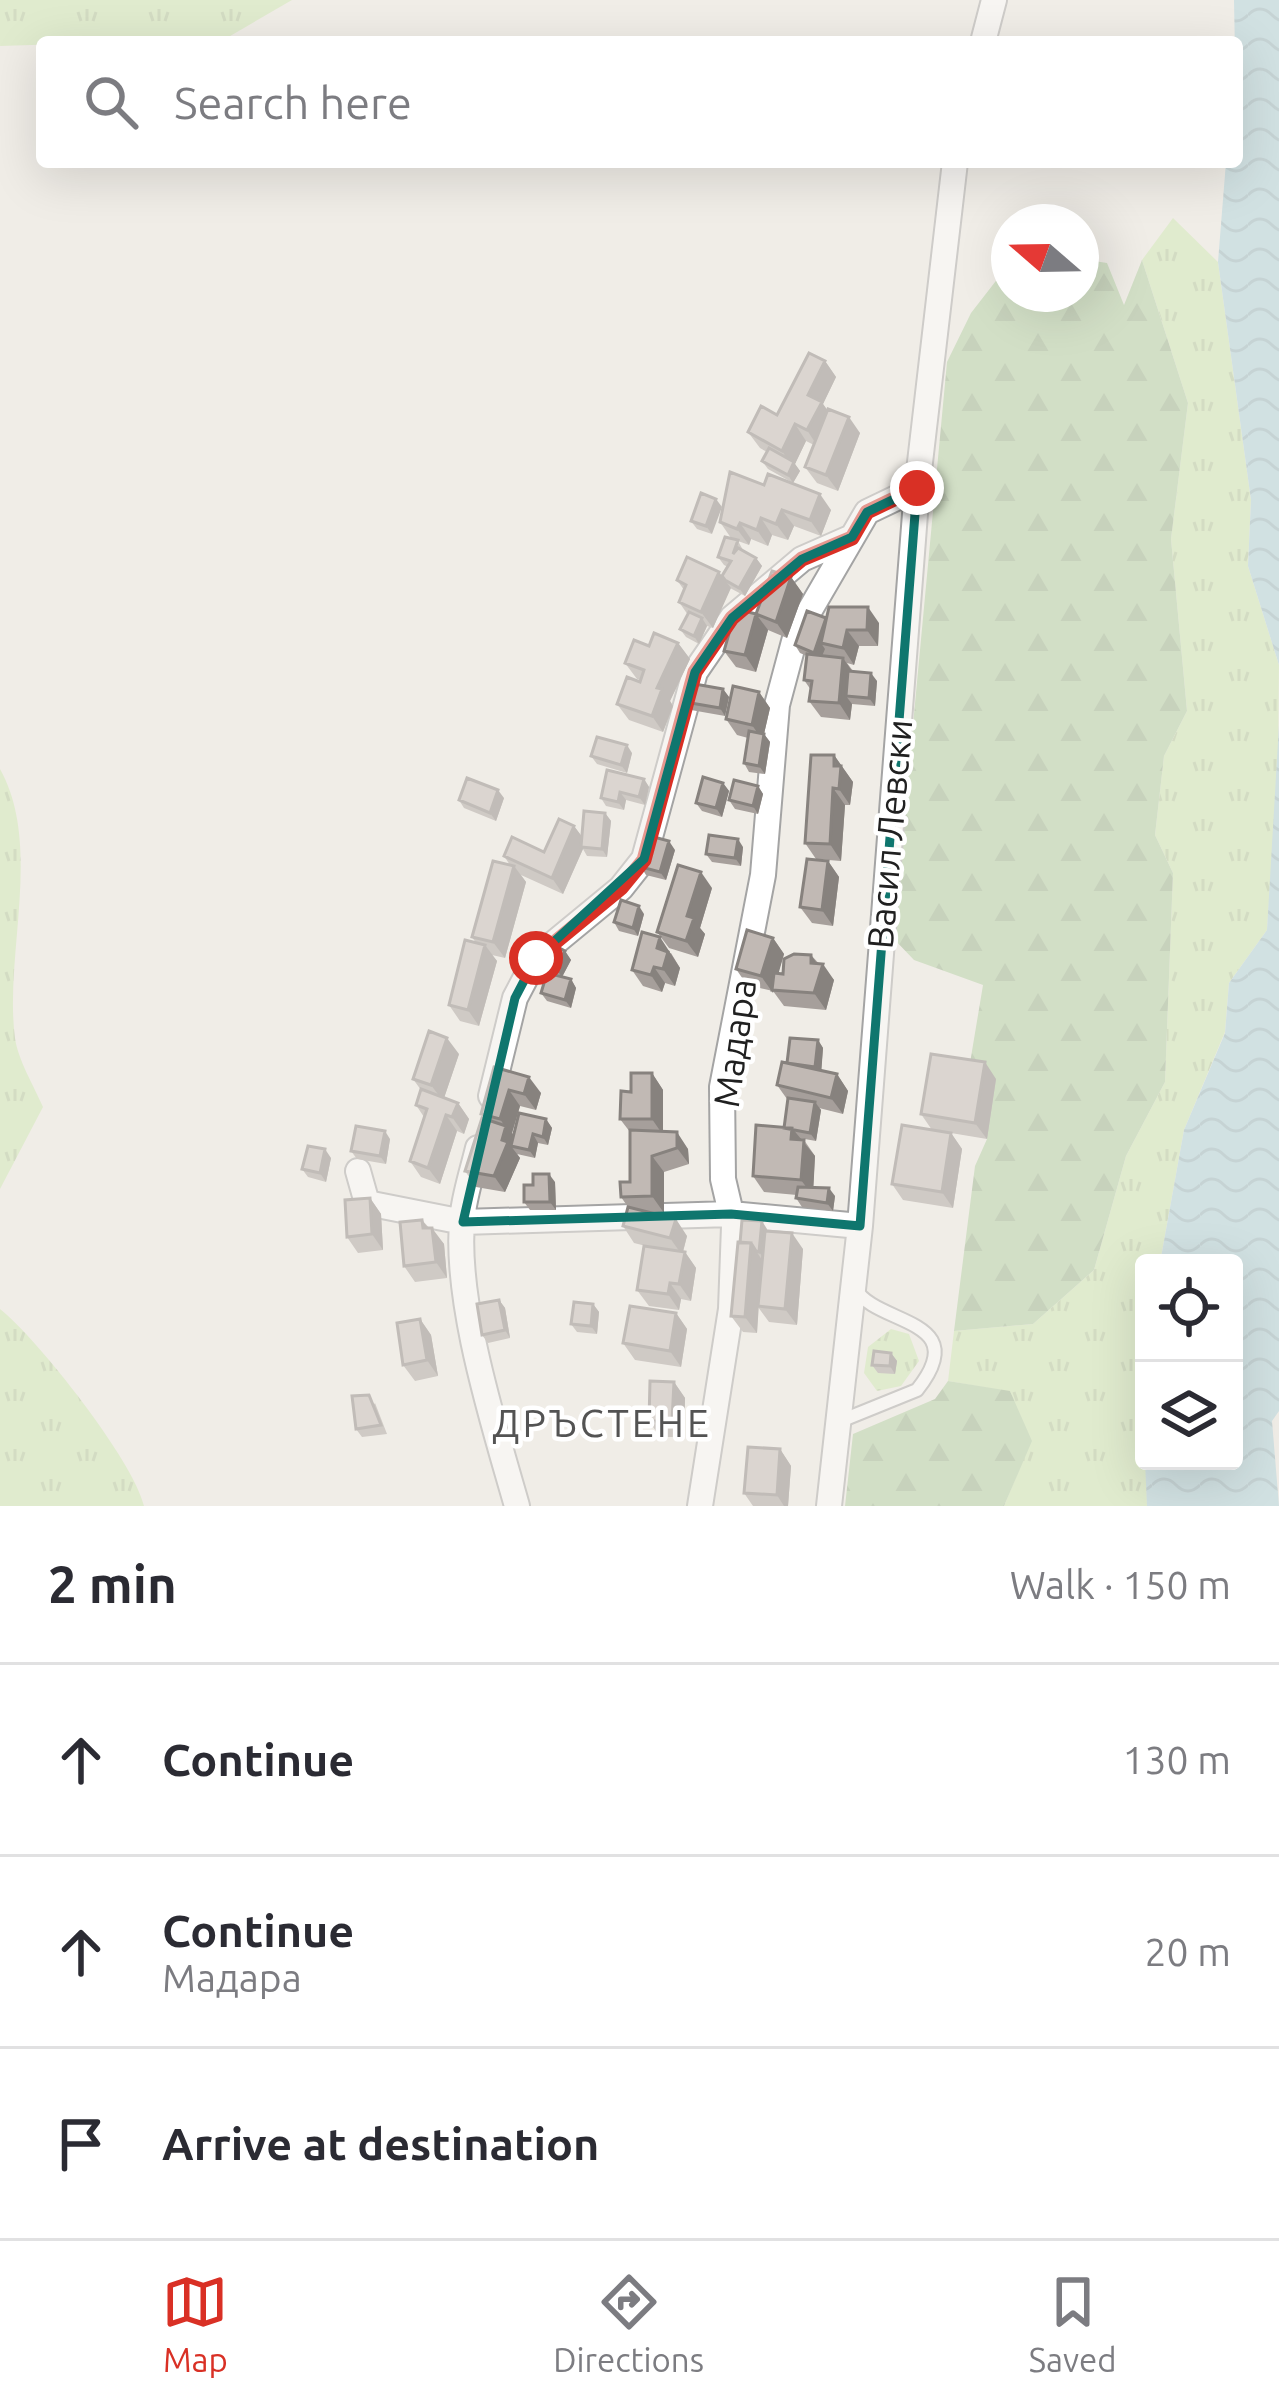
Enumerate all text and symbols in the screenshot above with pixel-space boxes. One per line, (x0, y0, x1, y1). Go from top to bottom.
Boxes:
search box (36, 36, 1243, 168)
icon: search (78, 69, 144, 135)
text: Search here (174, 77, 412, 128)
north arrow (991, 204, 1099, 312)
route end (890, 461, 944, 515)
street label: Васил Левски (859, 718, 919, 950)
route start (509, 931, 563, 985)
street label: Мадара (705, 976, 763, 1110)
map controls (1135, 1254, 1243, 1470)
button: locate (1135, 1254, 1243, 1362)
button: layers (1135, 1362, 1243, 1470)
district label: ДРЪСТЕНЕ (492, 1401, 712, 1444)
text: 2 min (48, 1555, 177, 1613)
text: Walk · 150 m (1010, 1563, 1231, 1606)
icon: ahead (48, 1727, 114, 1793)
text: Continue (162, 1734, 354, 1785)
text: 130 m (1122, 1738, 1231, 1781)
text: Continue (162, 1905, 354, 1956)
icon: ahead (48, 1919, 114, 1985)
text: 20 m (1144, 1930, 1231, 1973)
text: Мадара (162, 1956, 302, 1999)
icon: arrive (48, 2111, 114, 2177)
text: Arrive at destination (162, 2118, 599, 2169)
tab: Map (162, 2269, 228, 2378)
tab: Directions (553, 2269, 704, 2378)
tab: Saved (1029, 2269, 1117, 2378)

